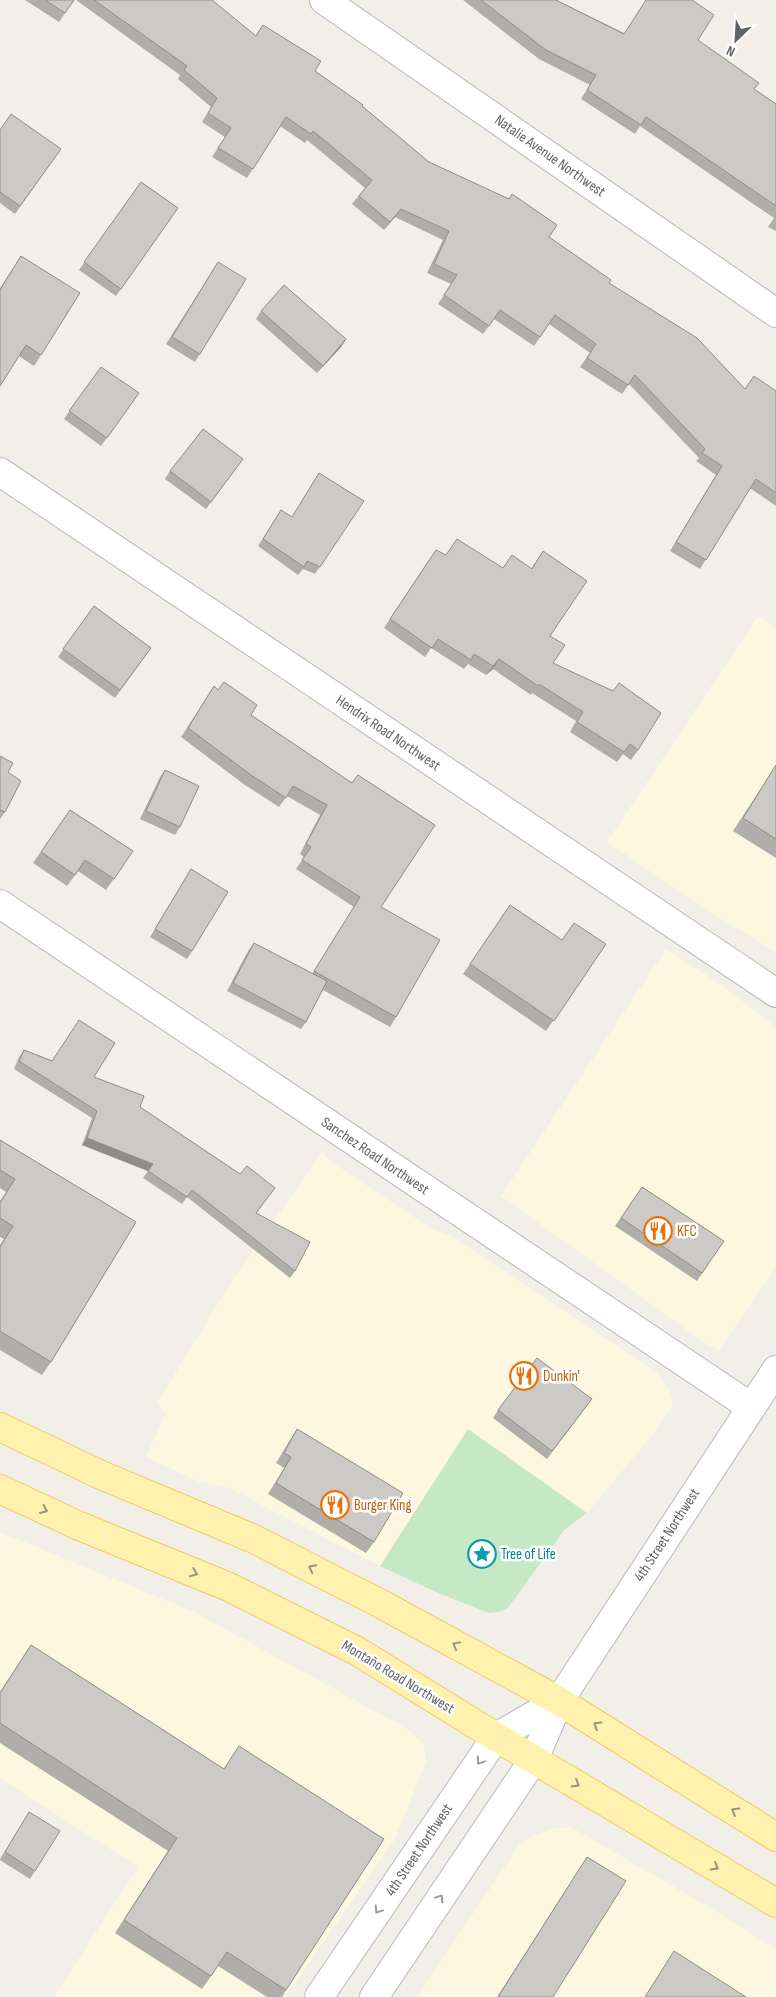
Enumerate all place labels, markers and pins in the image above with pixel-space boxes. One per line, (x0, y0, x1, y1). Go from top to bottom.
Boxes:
restaurant icon: KFC (643, 1216, 673, 1246)
place label: KFC (677, 1222, 697, 1241)
restaurant icon: Dunkin' (509, 1361, 539, 1391)
place label: Dunkin' (543, 1367, 580, 1386)
restaurant icon: Burger King (320, 1490, 350, 1520)
place label: Burger King (354, 1496, 412, 1515)
place icon: Tree of Life (467, 1539, 497, 1569)
place label: Tree of Life (501, 1545, 556, 1564)

